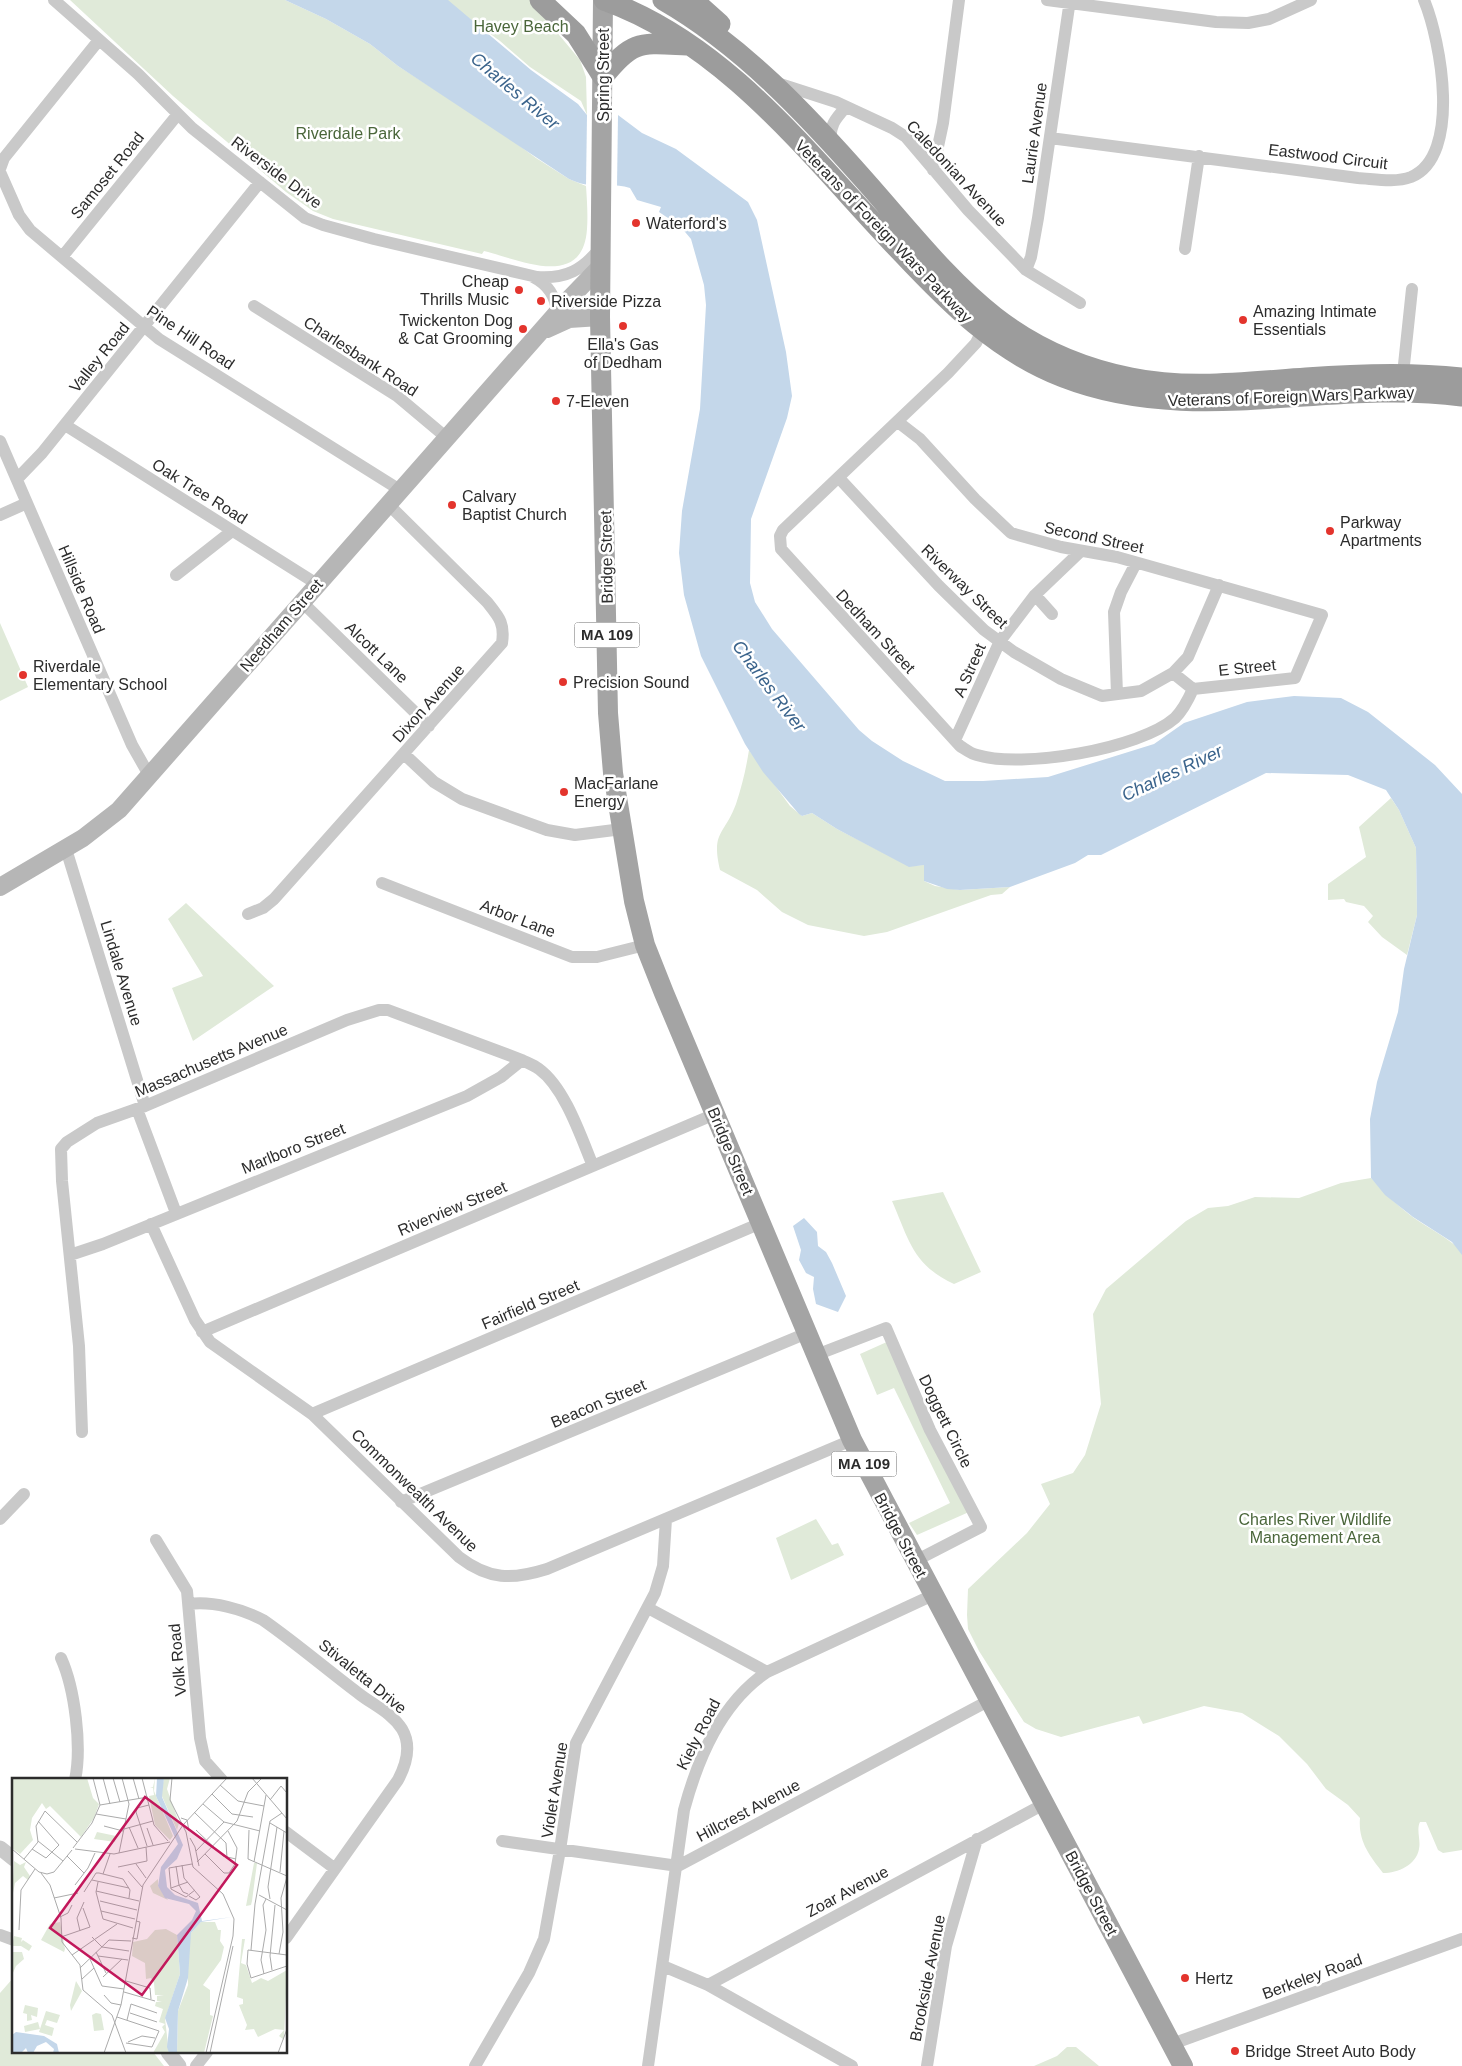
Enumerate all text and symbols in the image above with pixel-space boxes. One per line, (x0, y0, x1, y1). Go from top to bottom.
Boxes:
park label: Havey Beach (473, 18, 569, 35)
street label: Spring Street (595, 28, 612, 122)
water label: Charles River (467, 48, 564, 134)
street label: Laurie Avenue (1019, 81, 1050, 185)
street label: Caledonian Avenue (903, 117, 1010, 230)
park label: Riverdale Park (296, 125, 401, 142)
street label: Samoset Road (67, 129, 147, 222)
street label: Riverside Drive (228, 133, 325, 212)
street label: Veterans of Foreign Wars Parkway (792, 137, 975, 326)
street label: Eastwood Circuit (1267, 141, 1389, 172)
place label: Waterford's (646, 215, 727, 232)
marker: Waterford's (630, 217, 642, 229)
place label: Cheap Thrills Music (420, 273, 509, 308)
marker: Cheap Thrills Music (513, 284, 525, 296)
place label: Riverside Pizza (551, 293, 661, 310)
marker: Riverside Pizza (535, 295, 547, 307)
street label: Pine Hill Road (144, 302, 238, 373)
place label: Amazing Intimate Essentials (1253, 303, 1377, 338)
place label: Twickenton Dog & Cat Grooming (398, 312, 513, 347)
street label: Charlesbank Road (301, 313, 421, 400)
marker: Amazing Intimate Essentials (1237, 314, 1249, 326)
street label: Valley Road (66, 319, 133, 396)
marker: Ella's Gas of Dedham (617, 320, 629, 332)
marker: Twickenton Dog & Cat Grooming (517, 323, 529, 335)
place label: Ella's Gas of Dedham (584, 336, 662, 371)
street label: Veterans of Foreign Wars Parkway (1167, 384, 1415, 409)
place label: 7-Eleven (566, 393, 629, 410)
marker: 7-Eleven (550, 395, 562, 407)
street label: Oak Tree Road (149, 455, 250, 527)
place label: Calvary Baptist Church (462, 488, 567, 523)
marker: Calvary Baptist Church (446, 499, 458, 511)
street label: Bridge Street (597, 510, 616, 604)
place label: Parkway Apartments (1340, 514, 1422, 549)
street label: Second Street (1043, 519, 1146, 556)
marker: Parkway Apartments (1324, 525, 1336, 537)
street label: Riverway Street (918, 541, 1012, 632)
street label: Hillside Road (55, 542, 108, 636)
street label: Needham Street (237, 575, 326, 675)
street label: Dedham Street (833, 586, 919, 677)
street label: Alcott Lane (342, 618, 411, 686)
road number: MA 109 (574, 622, 640, 648)
water label: Charles River (728, 636, 810, 736)
street label: A Street (950, 640, 989, 700)
street label: E Street (1217, 656, 1277, 679)
place label: Riverdale Elementary School (33, 658, 167, 693)
street label: Dixon Avenue (389, 661, 468, 746)
marker: Riverdale Elementary School (17, 669, 29, 681)
place label: Precision Sound (573, 674, 690, 691)
marker: Precision Sound (557, 676, 569, 688)
water label: Charles River (1118, 740, 1227, 805)
place label: MacFarlane Energy (574, 775, 659, 810)
marker: MacFarlane Energy (558, 786, 570, 798)
street label: Arbor Lane (478, 896, 558, 941)
street label: Lindale Avenue (97, 918, 146, 1028)
street label: Massachusetts Avenue (132, 1021, 290, 1100)
street label: Bridge Street (704, 1105, 757, 1198)
street label: Marlboro Street (239, 1120, 348, 1177)
street label: Riverview Street (395, 1178, 510, 1239)
street label: Fairfield Street (479, 1276, 582, 1333)
street label: Doggett Circle (916, 1372, 975, 1471)
street label: Beacon Street (548, 1376, 649, 1431)
street label: Commonwealth Avenue (348, 1426, 481, 1555)
road number: MA 109 (832, 1452, 896, 1476)
street label: Bridge Street (871, 1490, 930, 1581)
park label: Charles River Wildlife Management Area (1239, 1511, 1392, 1546)
street label: Volk Road (166, 1623, 189, 1697)
street label: Stivaletta Drive (316, 1636, 410, 1717)
street label: Kiely Road (673, 1696, 724, 1773)
street label: Violet Avenue (538, 1741, 571, 1839)
street label: Hillcrest Avenue (694, 1776, 803, 1845)
inset map (12, 1778, 288, 2054)
street label: Bridge Street (1062, 1848, 1121, 1939)
street label: Zoar Avenue (803, 1863, 891, 1920)
street label: Brookside Avenue (907, 1913, 948, 2043)
street label: Berkeley Road (1260, 1951, 1364, 2002)
place label: Hertz (1195, 1970, 1233, 1987)
marker: Hertz (1179, 1972, 1191, 1984)
place label: Bridge Street Auto Body (1245, 2043, 1416, 2060)
marker: Bridge Street Auto Body (1229, 2045, 1241, 2057)

